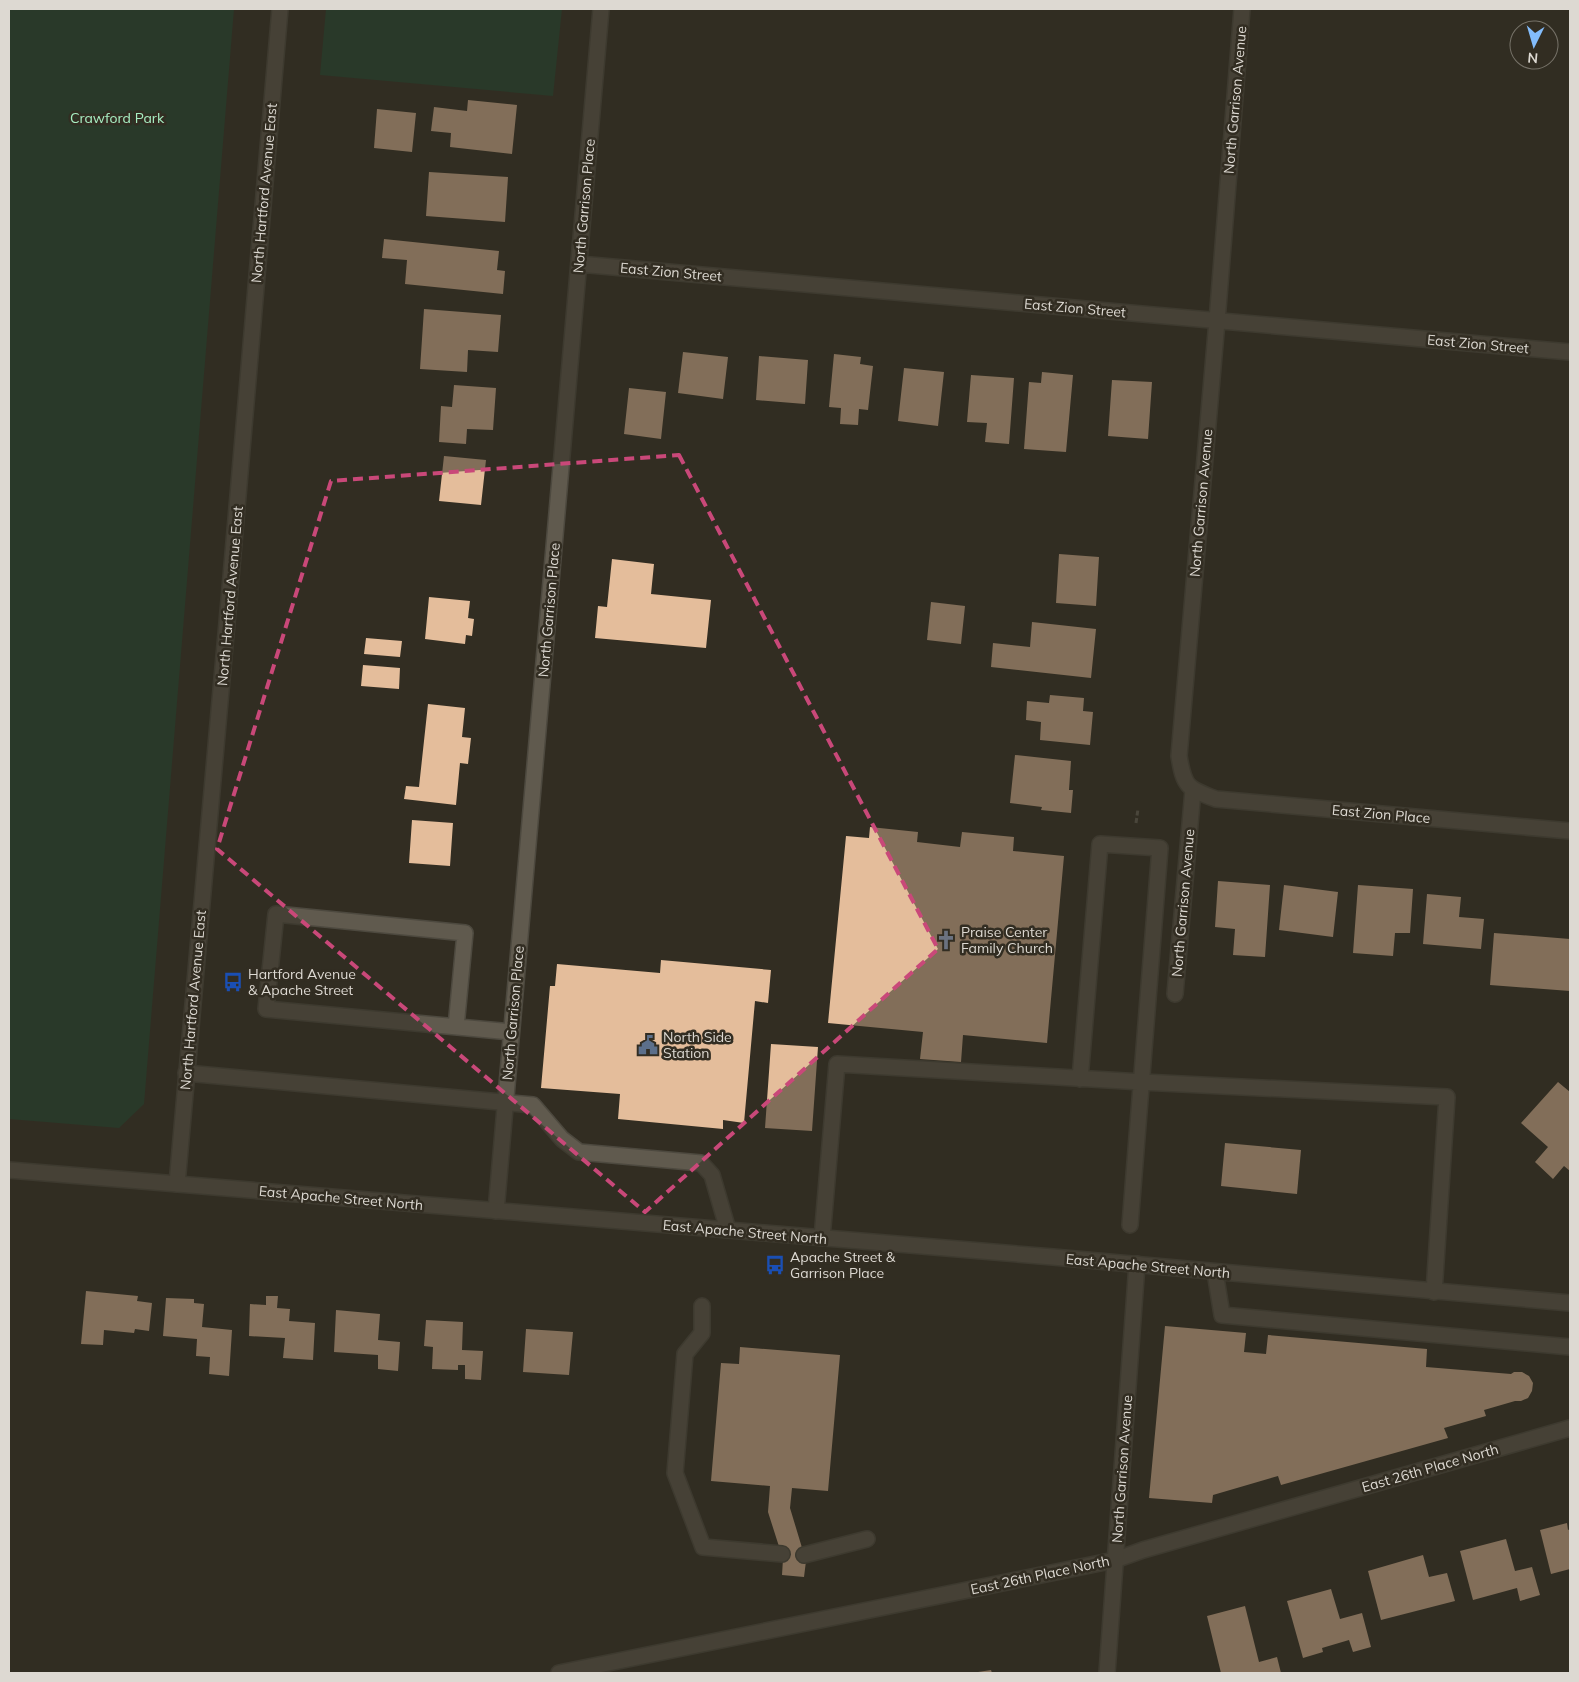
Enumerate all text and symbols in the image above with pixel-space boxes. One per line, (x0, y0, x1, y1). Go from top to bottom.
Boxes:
north arrow (1509, 20, 1559, 70)
street label: North Garrison Avenue (1220, 25, 1250, 175)
text: N (1527, 49, 1539, 67)
street label: North Hartford Avenue East (247, 102, 281, 284)
park label: Crawford Park (70, 109, 165, 127)
street label: North Garrison Place (569, 138, 599, 274)
street label: East Zion Street (619, 259, 723, 285)
street label: East Zion Street (1023, 295, 1127, 321)
street label: East Zion Street (1426, 331, 1530, 357)
street label: North Garrison Avenue (1186, 428, 1216, 578)
street label: North Hartford Avenue East (213, 505, 247, 687)
street label: North Garrison Place (534, 542, 564, 678)
street label: East Zion Place (1331, 801, 1431, 827)
street label: North Garrison Avenue (1168, 828, 1198, 978)
street label: North Hartford Avenue East (176, 909, 210, 1091)
place label: Praise Center Family Church (961, 923, 1053, 957)
church icon: Praise Center Family Church (935, 929, 957, 951)
street label: North Garrison Place (498, 945, 528, 1081)
place label: Hartford Avenue & Apache Street (248, 965, 356, 999)
bus stop icon: Hartford Avenue & Apache Street (222, 971, 244, 993)
place label: North Side Station (663, 1028, 732, 1062)
public building icon: North Side Station (637, 1034, 659, 1056)
street label: East Apache Street North (258, 1182, 424, 1214)
street label: East Apache Street North (662, 1216, 828, 1248)
place label: Apache Street & Garrison Place (790, 1248, 896, 1282)
street label: East Apache Street North (1065, 1250, 1231, 1282)
bus stop icon: Apache Street & Garrison Place (764, 1254, 786, 1276)
street label: North Garrison Avenue (1108, 1394, 1136, 1544)
street label: East 26th Place North (1360, 1440, 1500, 1496)
street label: East 26th Place North (969, 1551, 1111, 1599)

